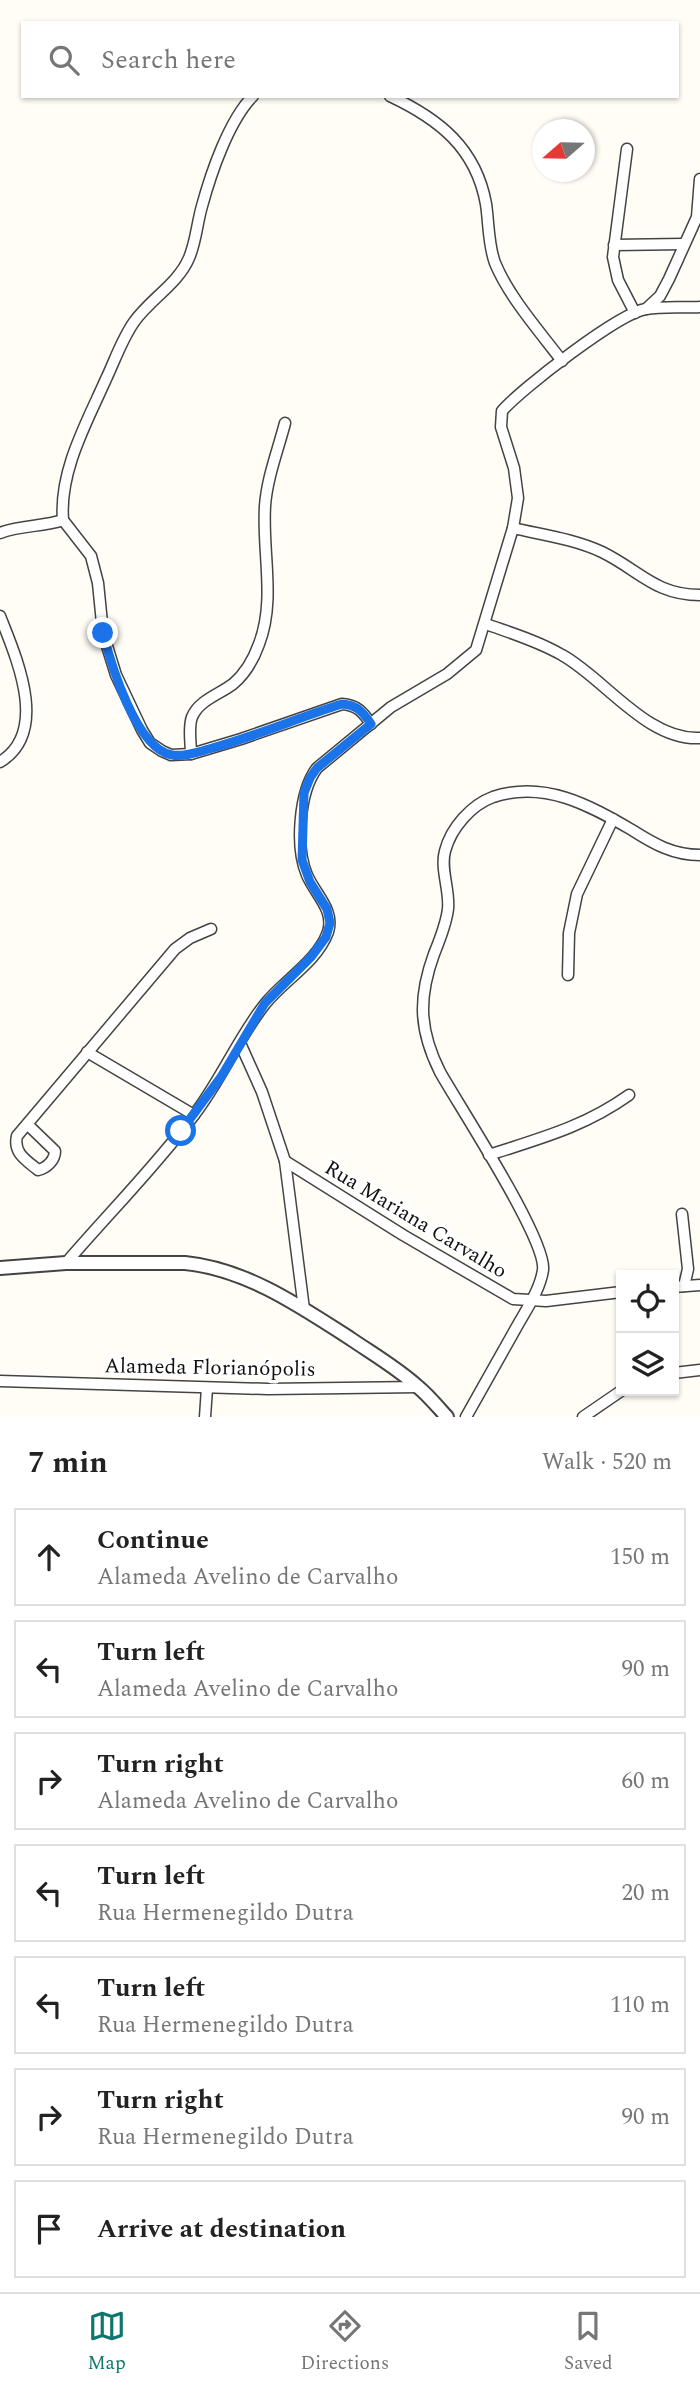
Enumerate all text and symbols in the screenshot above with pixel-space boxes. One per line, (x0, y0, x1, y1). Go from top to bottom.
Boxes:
search box (21, 21, 679, 98)
text: Search here (101, 40, 236, 80)
icon: search (45, 41, 83, 79)
north arrow (532, 119, 595, 182)
route end (87, 617, 118, 648)
route start (165, 1115, 196, 1146)
street label: Rua Mariana Carvalho (318, 1153, 513, 1287)
map controls (616, 1270, 679, 1396)
button: locate (616, 1270, 679, 1333)
button: layers (616, 1333, 679, 1396)
street label: Alameda Florianópolis (104, 1350, 316, 1386)
text: 7 min (28, 1440, 108, 1486)
text: Walk · 520 m (542, 1445, 672, 1480)
text: Continue (97, 1520, 209, 1560)
icon: ahead (30, 1538, 68, 1576)
text: 150 m (610, 1540, 670, 1575)
text: Alameda Avelino de Carvalho (97, 1560, 398, 1595)
text: Turn left (97, 1632, 205, 1672)
icon: left (30, 1650, 68, 1688)
text: 90 m (621, 1652, 670, 1687)
text: Alameda Avelino de Carvalho (97, 1672, 398, 1707)
text: Turn right (97, 1744, 224, 1784)
icon: right (30, 1762, 68, 1800)
text: 60 m (621, 1764, 670, 1799)
text: Alameda Avelino de Carvalho (97, 1784, 398, 1819)
text: Turn left (97, 1856, 205, 1896)
icon: left (30, 1874, 68, 1912)
text: 20 m (621, 1876, 670, 1911)
text: Rua Hermenegildo Dutra (97, 1896, 354, 1931)
text: Turn left (97, 1968, 205, 2008)
icon: left (30, 1986, 68, 2024)
text: 110 m (610, 1988, 670, 2023)
text: Rua Hermenegildo Dutra (97, 2008, 354, 2043)
text: Turn right (97, 2080, 224, 2120)
icon: right (30, 2098, 68, 2136)
text: 90 m (621, 2100, 670, 2135)
text: Rua Hermenegildo Dutra (97, 2120, 354, 2155)
text: Arrive at destination (97, 2209, 346, 2249)
icon: arrive (30, 2210, 68, 2248)
tab: Map (87, 2307, 126, 2378)
tab: Directions (300, 2307, 389, 2378)
tab: Saved (564, 2307, 613, 2378)

